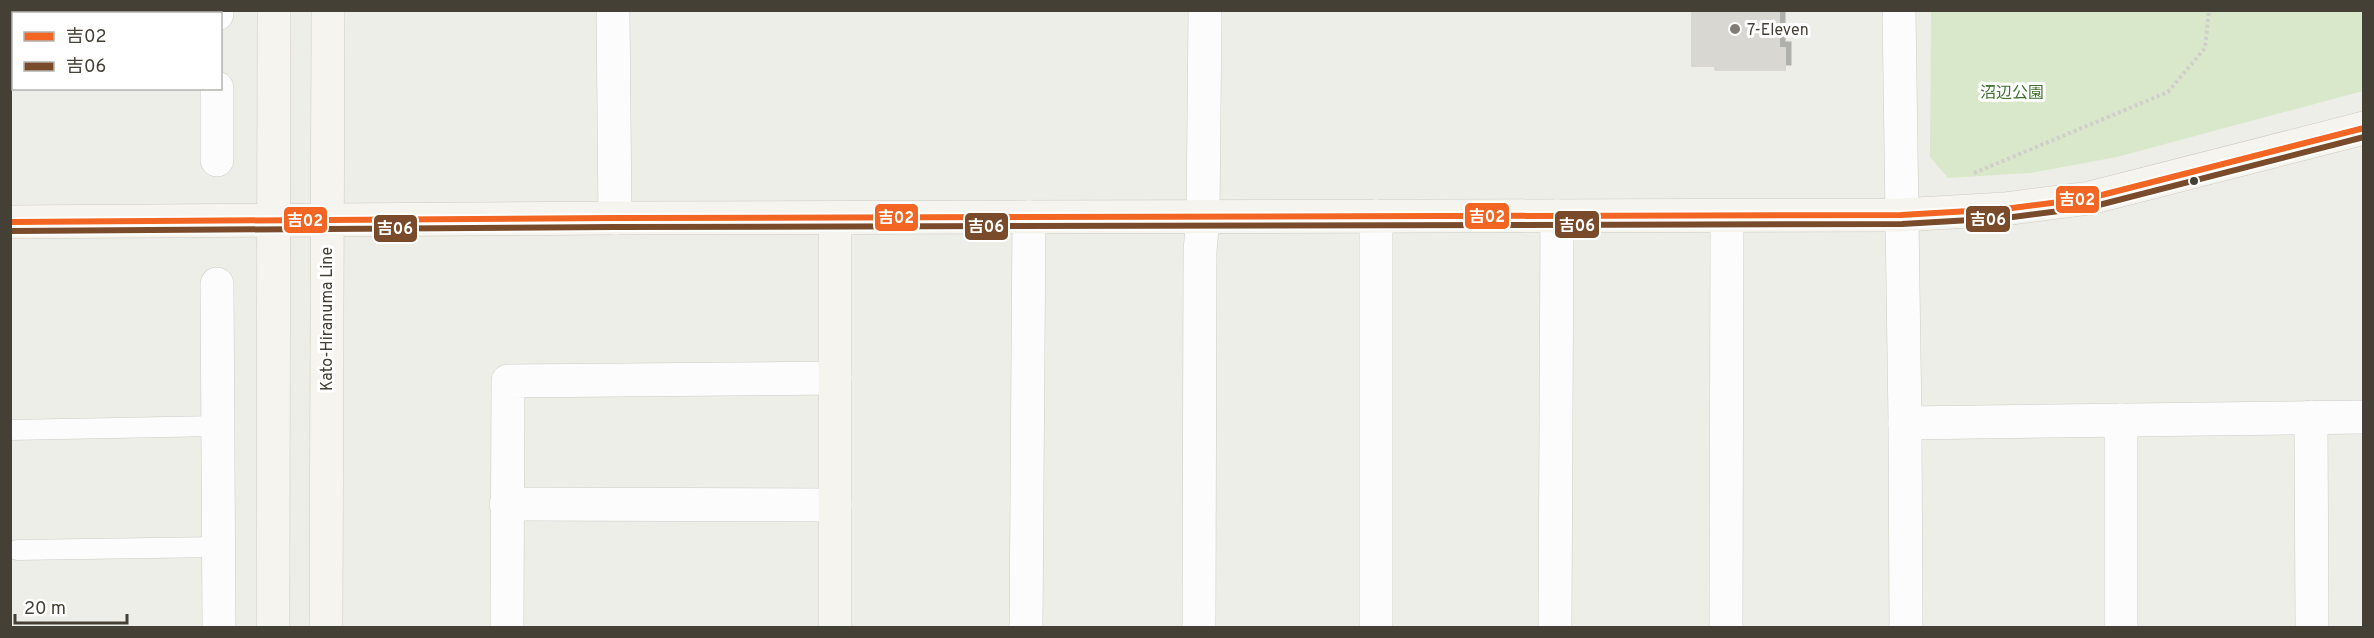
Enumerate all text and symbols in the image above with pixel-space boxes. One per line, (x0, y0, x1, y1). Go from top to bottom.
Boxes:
legend (12, 12, 222, 90)
place label: 7-Eleven (1747, 21, 1809, 41)
marker: 7-Eleven (1728, 22, 1742, 36)
text: 吉02 (66, 26, 107, 49)
text: 吉06 (66, 56, 106, 79)
park label: 沼辺公園 (1980, 84, 2044, 104)
unlabelled marker (2188, 175, 2200, 187)
line badge: 吉02 (2055, 185, 2100, 214)
text: 吉02 (2059, 191, 2095, 211)
line badge: 吉02 (1464, 202, 1510, 230)
line badge: 吉02 (874, 203, 919, 232)
line badge: 吉06 (1965, 205, 2011, 233)
line badge: 吉02 (283, 206, 328, 234)
text: 吉02 (1469, 208, 1505, 228)
text: 吉02 (878, 209, 914, 229)
line badge: 吉06 (1554, 210, 1600, 239)
text: 吉06 (1970, 211, 2006, 231)
text: 吉02 (287, 212, 323, 232)
line badge: 吉06 (964, 212, 1009, 241)
line badge: 吉06 (373, 214, 418, 243)
text: 吉06 (1559, 217, 1595, 237)
text: 吉06 (968, 218, 1004, 238)
text: 吉06 (377, 220, 413, 240)
street label: Kato-Hiranuma Line (318, 247, 338, 391)
scale bar (15, 587, 128, 625)
text: 20 m (24, 598, 66, 621)

